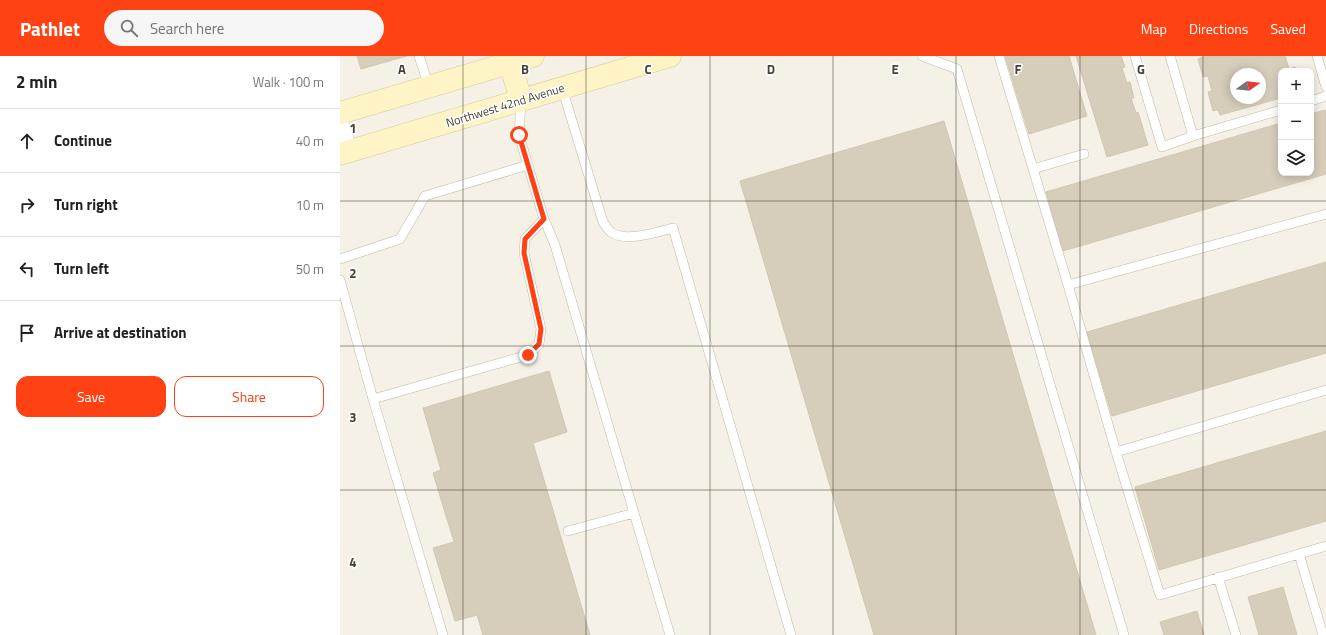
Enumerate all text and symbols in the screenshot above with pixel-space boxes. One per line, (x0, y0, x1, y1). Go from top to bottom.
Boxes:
search box (104, 10, 384, 46)
text: Pathlet (20, 14, 80, 43)
icon: search (118, 17, 140, 39)
text: Search here (150, 17, 224, 40)
text: Map (1141, 18, 1167, 39)
text: Directions (1189, 18, 1248, 39)
text: Saved (1270, 18, 1306, 39)
text: A (398, 59, 406, 79)
text: B (521, 59, 529, 79)
text: C (644, 59, 652, 79)
text: D (767, 59, 775, 79)
text: E (891, 59, 899, 79)
text: F (1015, 59, 1022, 79)
text: G (1137, 59, 1145, 79)
north arrow (1230, 68, 1266, 104)
map controls (1278, 68, 1314, 176)
button: + (1278, 68, 1314, 104)
text: 2 min (16, 69, 57, 95)
text: Walk · 100 m (253, 72, 324, 92)
street label: Northwest 42nd Avenue (443, 78, 567, 132)
button: − (1278, 104, 1314, 140)
text: 1 (349, 118, 357, 138)
route start (510, 126, 528, 144)
text: Continue (54, 129, 112, 152)
icon: ahead (16, 130, 38, 152)
text: 40 m (296, 131, 324, 151)
button: layers (1278, 140, 1314, 176)
text: Turn right (54, 193, 118, 216)
icon: right (16, 194, 38, 216)
text: 10 m (296, 195, 324, 215)
text: Turn left (54, 257, 109, 280)
icon: left (16, 258, 38, 280)
text: 50 m (296, 259, 324, 279)
text: 2 (349, 263, 357, 283)
text: Arrive at destination (54, 321, 187, 344)
icon: arrive (16, 322, 38, 344)
route end (519, 346, 537, 364)
button: Save (16, 376, 166, 417)
button: Share (174, 376, 324, 417)
text: 3 (349, 407, 357, 427)
text: 4 (349, 552, 357, 572)

